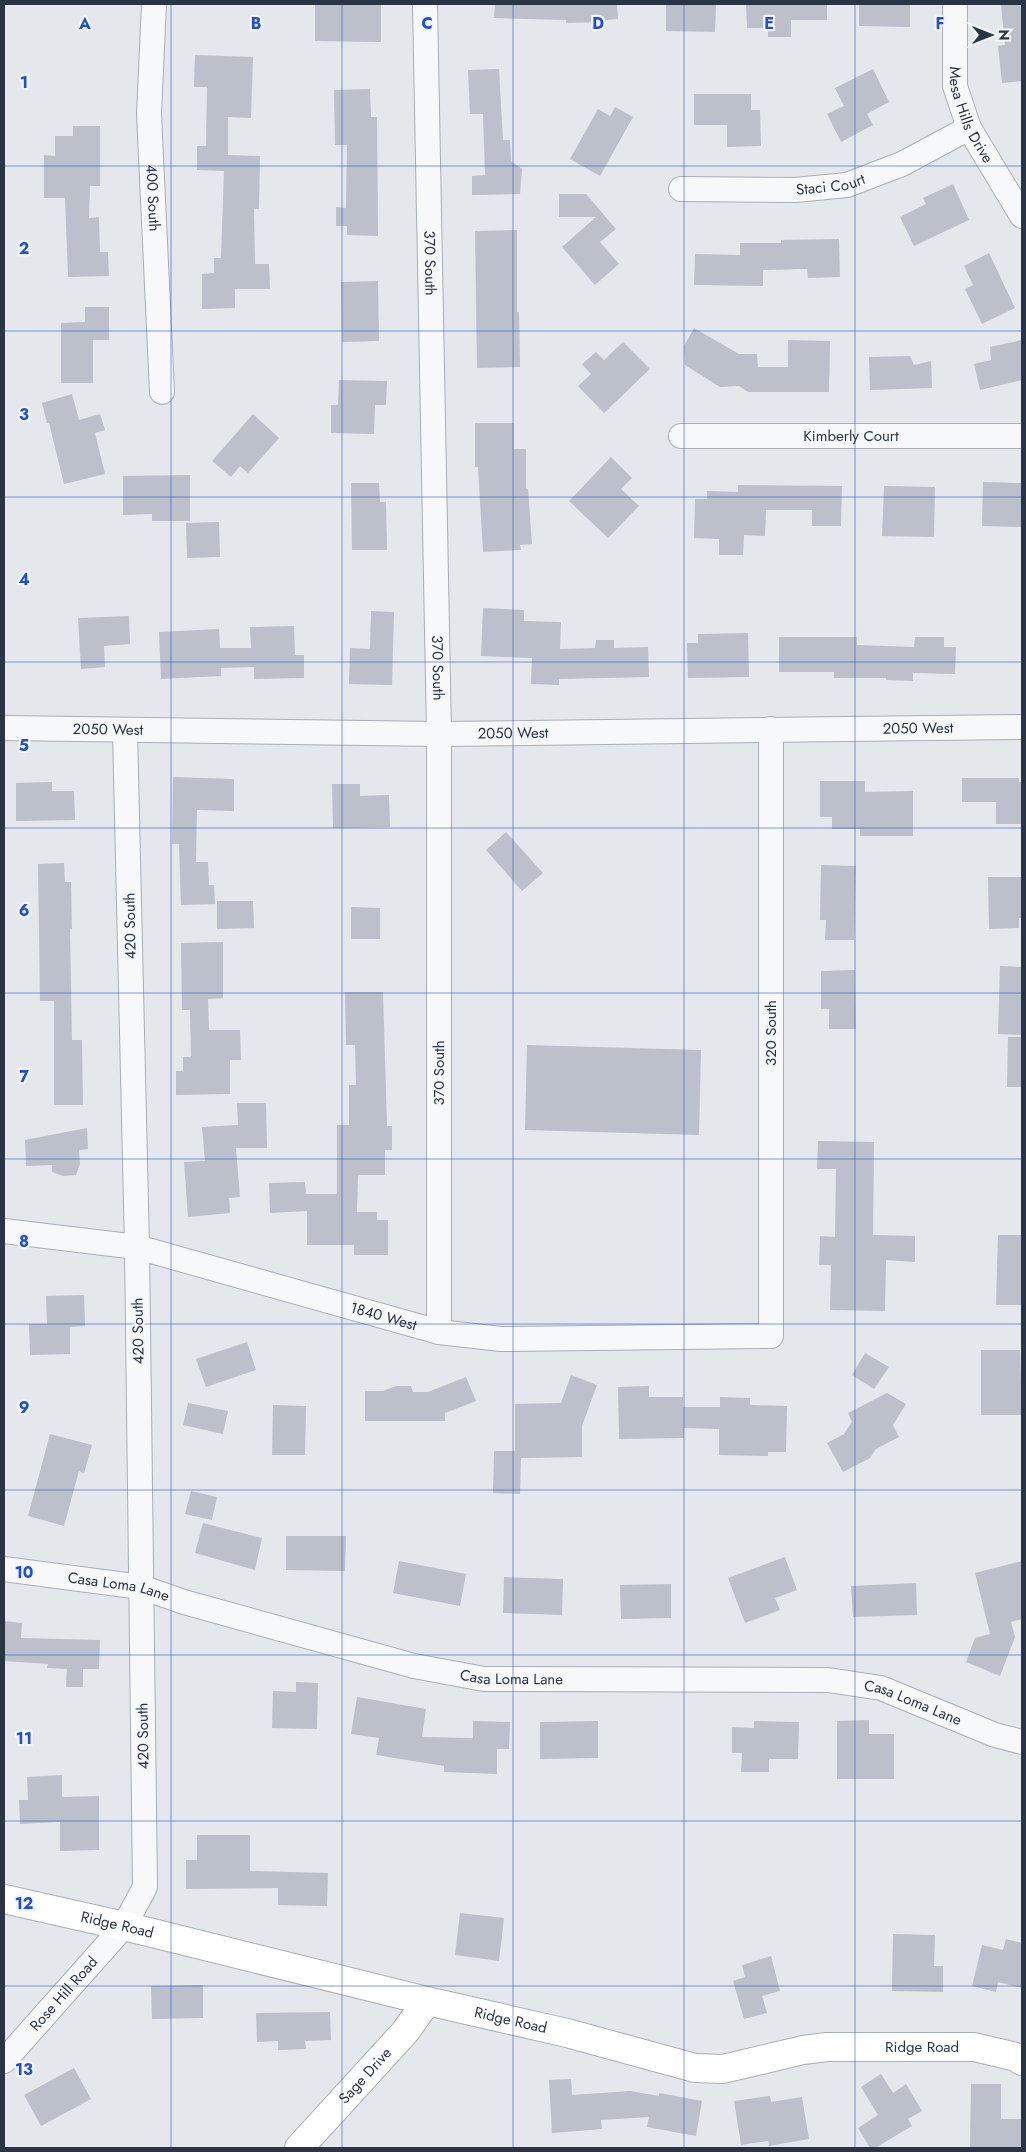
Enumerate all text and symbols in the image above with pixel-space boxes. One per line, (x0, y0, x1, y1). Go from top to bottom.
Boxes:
north arrow (966, 10, 1016, 60)
text: A (78, 12, 91, 35)
text: B (251, 12, 261, 35)
text: C (421, 12, 433, 35)
text: D (592, 12, 604, 35)
text: E (764, 12, 774, 35)
text: F (936, 12, 944, 35)
text: N (994, 29, 1014, 41)
street label: Mesa Hills Drive (944, 66, 999, 168)
text: 1 (20, 71, 28, 94)
street label: 400 South (140, 164, 165, 232)
street label: Staci Court (795, 168, 869, 201)
street label: 370 South (418, 230, 442, 296)
text: 2 (19, 237, 29, 260)
text: 3 (19, 403, 29, 426)
street label: Kimberly Court (803, 425, 899, 447)
text: 4 (18, 568, 30, 591)
street label: 370 South (426, 635, 449, 701)
street label: 2050 West (882, 717, 954, 740)
street label: 2050 West (73, 718, 144, 741)
street label: 2050 West (478, 722, 549, 745)
text: 5 (19, 734, 29, 757)
street label: 420 South (118, 893, 142, 959)
text: 6 (19, 899, 29, 922)
street label: 320 South (760, 1000, 782, 1066)
street label: 370 South (428, 1040, 450, 1106)
text: 7 (19, 1065, 29, 1088)
text: 8 (19, 1230, 29, 1253)
street label: 1840 West (348, 1297, 420, 1336)
street label: 420 South (126, 1298, 150, 1364)
text: 9 (19, 1396, 29, 1419)
text: 10 (15, 1561, 33, 1584)
street label: Casa Loma Lane (66, 1566, 173, 1607)
street label: Casa Loma Lane (458, 1664, 563, 1690)
street label: Casa Loma Lane (863, 1675, 965, 1731)
street label: 420 South (131, 1703, 155, 1769)
text: 11 (16, 1727, 32, 1750)
text: 12 (15, 1892, 33, 1915)
street label: Ridge Road (79, 1906, 156, 1944)
street label: Rose Hill Road (25, 1952, 103, 2036)
street label: Ridge Road (472, 2001, 549, 2039)
street label: Ridge Road (885, 2036, 959, 2058)
street label: Sage Drive (333, 2042, 397, 2109)
text: 13 (15, 2058, 33, 2081)

